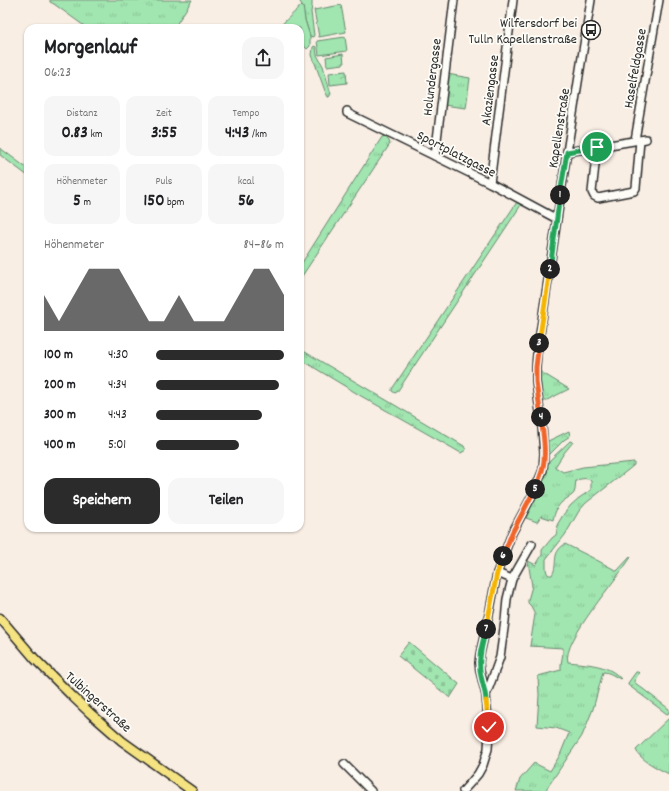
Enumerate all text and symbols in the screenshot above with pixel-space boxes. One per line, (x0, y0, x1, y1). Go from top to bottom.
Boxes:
place label: Wilfersdorf bei Tulln Kapellenstraße (468, 14, 577, 50)
bus stop icon: Wilfersdorf bei Tulln Kapellenstraße (580, 19, 602, 41)
street label: Haselfeldgasse (619, 27, 653, 110)
text: Morgenlauf (44, 33, 137, 64)
button: share (242, 37, 284, 79)
street label: Holundergasse (418, 37, 448, 117)
street label: Akaziengasse (477, 54, 505, 127)
text: 06:23 (44, 64, 71, 83)
street label: Kapellenstraße (544, 87, 576, 170)
text: Distanz (67, 106, 97, 122)
text: Zeit (156, 106, 172, 122)
text: Tempo (233, 106, 259, 122)
text: 0.83 (61, 122, 88, 146)
text: 3:55 (151, 122, 177, 146)
text: 4:43 (225, 122, 249, 146)
street label: Sportplatzgasse (413, 126, 499, 183)
text: km (88, 127, 103, 143)
text: /km (249, 127, 267, 143)
pin (580, 130, 614, 164)
icon: arrive (586, 136, 608, 158)
text: Höhenmeter (57, 174, 107, 190)
text: Puls (156, 174, 172, 190)
text: kcal (238, 174, 254, 190)
pin: 1 (550, 185, 570, 205)
text: 1 (559, 187, 561, 203)
text: 5 (73, 190, 81, 214)
text: 150 (144, 190, 164, 214)
text: 56 (238, 190, 254, 214)
text: m (81, 195, 91, 211)
text: bpm (164, 195, 184, 211)
text: Höhenmeter (44, 236, 104, 255)
text: 84–86 m (243, 236, 284, 255)
pin: 2 (540, 259, 560, 279)
text: 2 (548, 261, 552, 277)
pin: 3 (529, 333, 549, 353)
text: 3 (537, 335, 541, 351)
text: 100 m (44, 346, 73, 365)
text: 4:30 (108, 346, 128, 365)
text: 200 m (44, 376, 76, 395)
text: 4:34 (108, 376, 127, 395)
text: 300 m (44, 406, 76, 425)
text: 4:43 (108, 406, 127, 425)
pin: 4 (531, 407, 551, 427)
text: 4 (539, 409, 543, 425)
text: 400 m (44, 436, 75, 455)
text: 5:01 (108, 436, 126, 455)
button: Speichern (44, 478, 160, 524)
button: Teilen (168, 478, 284, 524)
pin: 5 (525, 479, 545, 499)
text: 5 (532, 481, 538, 497)
pin: 6 (493, 546, 513, 566)
text: 6 (500, 548, 506, 564)
pin: 7 (476, 619, 496, 639)
text: 7 (484, 621, 488, 637)
street label: Tulbingerstraße (60, 667, 135, 738)
pin (472, 710, 506, 744)
icon: check (478, 716, 500, 738)

